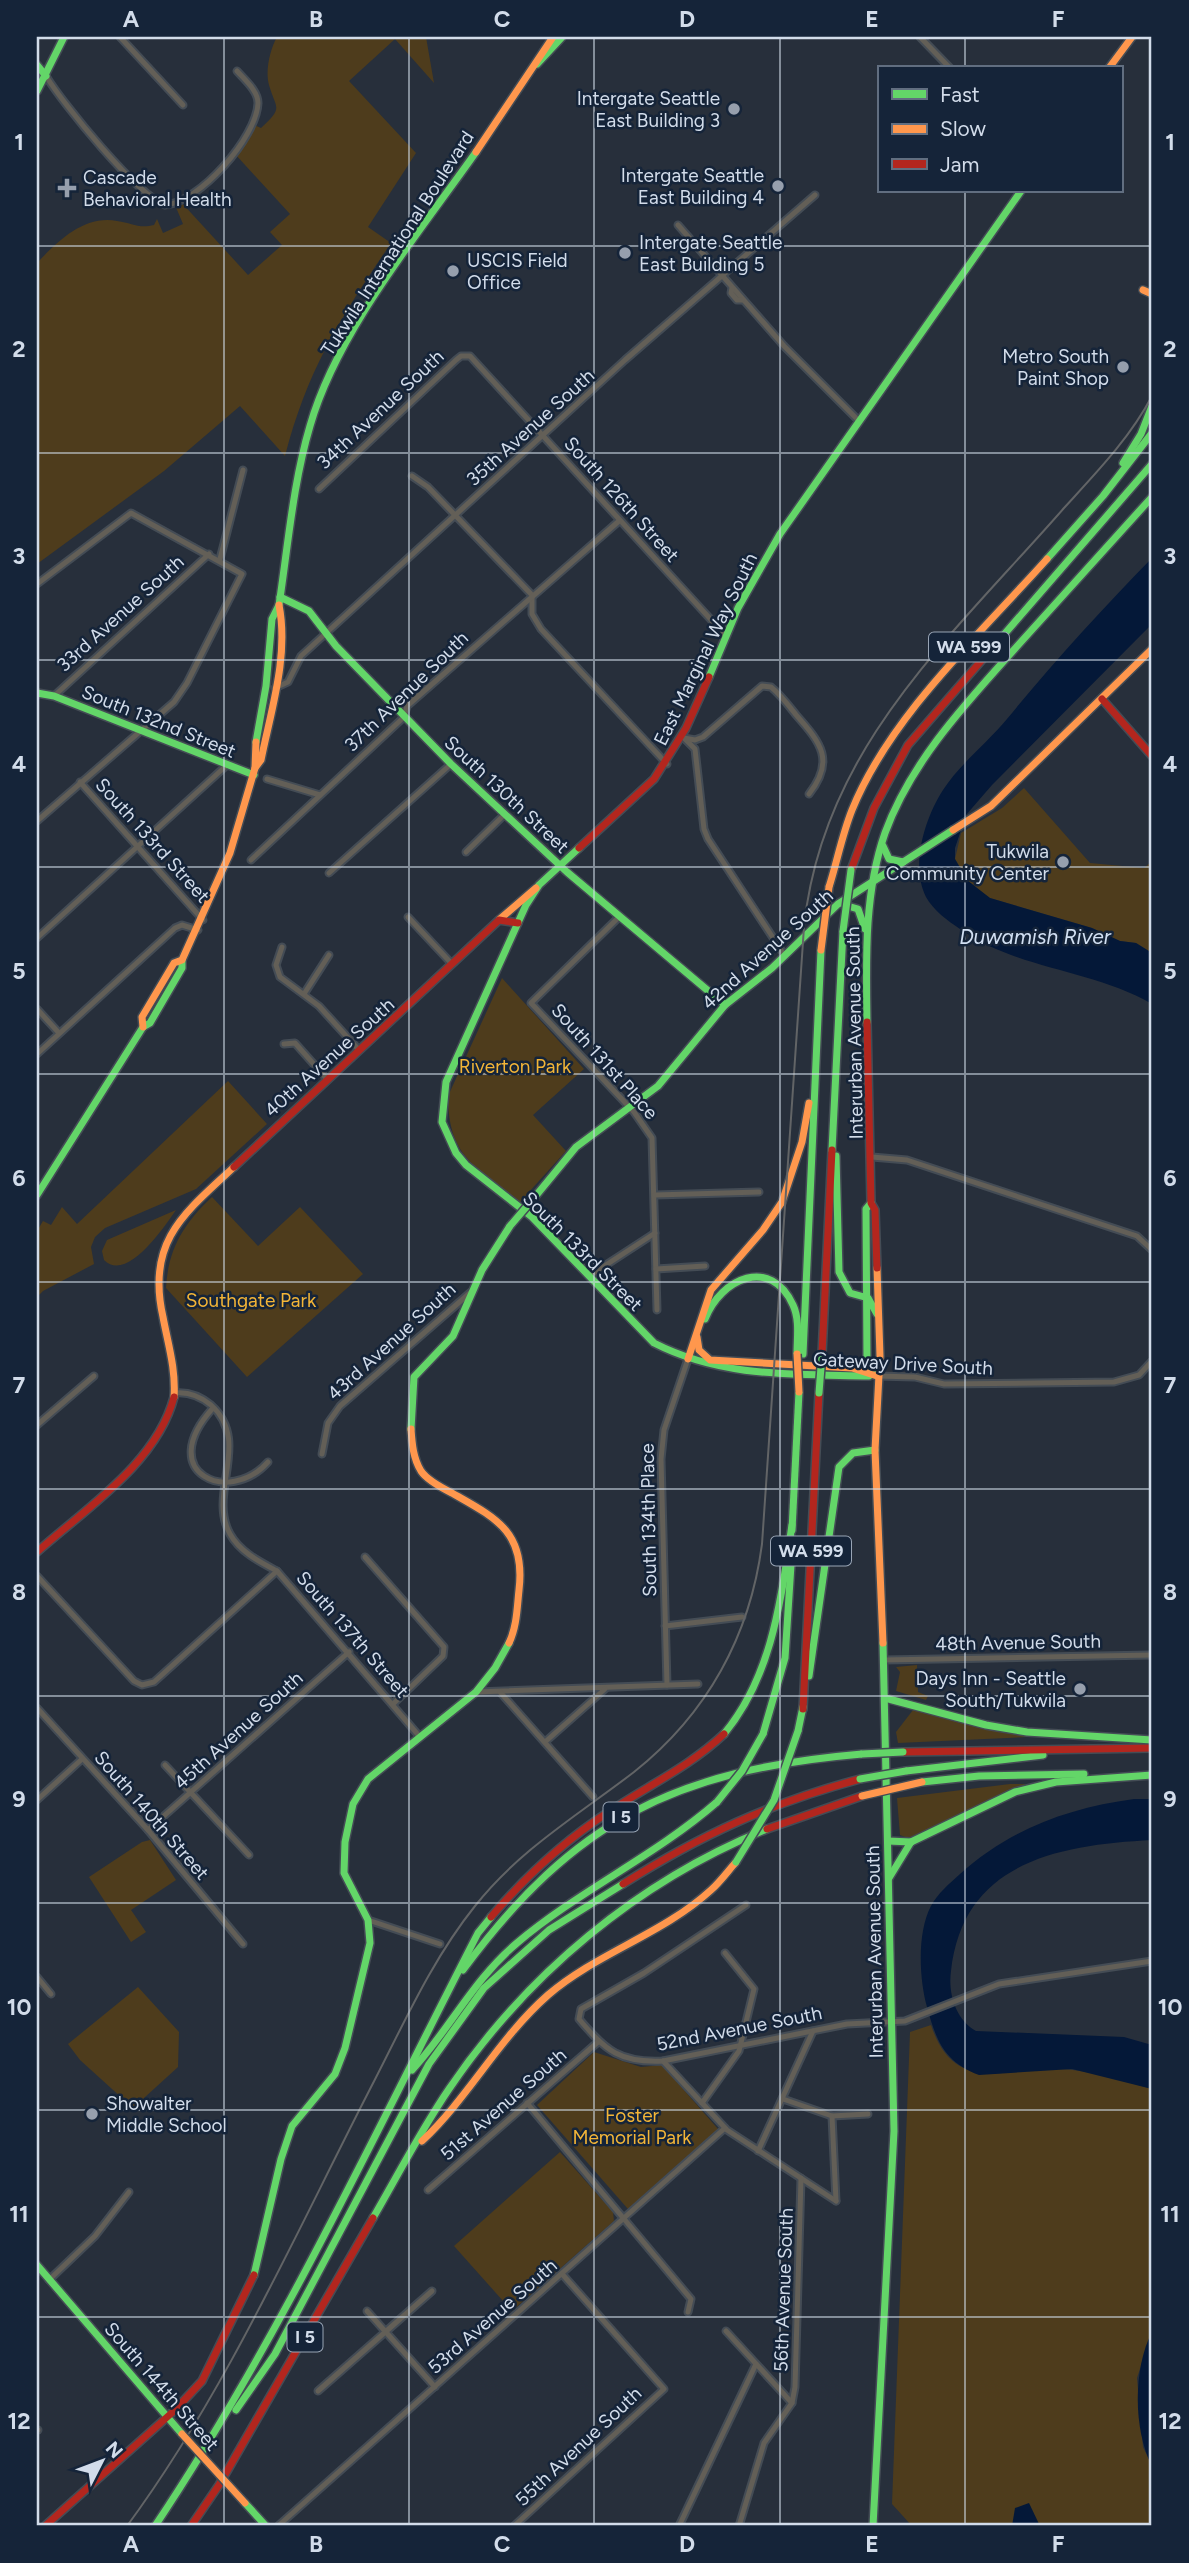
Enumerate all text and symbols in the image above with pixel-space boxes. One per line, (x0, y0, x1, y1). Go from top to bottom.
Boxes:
text: A (123, 5, 140, 33)
text: B (309, 5, 323, 33)
text: C (494, 5, 511, 33)
text: D (679, 5, 695, 33)
text: E (865, 5, 879, 33)
text: F (1052, 5, 1065, 33)
legend (878, 66, 1122, 192)
text: Fast (940, 82, 980, 107)
place label: Intergate Seattle East Building 3 (577, 87, 720, 132)
marker: Intergate Seattle East Building 3 (726, 101, 742, 117)
text: Slow (940, 116, 986, 141)
street label: Tukwila International Boulevard (316, 127, 479, 360)
text: 1 (14, 128, 24, 156)
text: 1 (1165, 128, 1175, 156)
text: Jam (940, 152, 979, 177)
place label: Intergate Seattle East Building 4 (621, 164, 764, 209)
place label: Cascade Behavioral Health (83, 166, 232, 211)
marker: Cascade Behavioral Health (57, 178, 77, 198)
marker: Intergate Seattle East Building 4 (770, 178, 786, 194)
place label: Intergate Seattle East Building 5 (639, 231, 782, 276)
marker: Intergate Seattle East Building 5 (617, 245, 633, 261)
place label: USCIS Field Office (467, 249, 568, 294)
marker: USCIS Field Office (445, 263, 461, 279)
text: 2 (12, 335, 26, 363)
text: 2 (1163, 335, 1177, 363)
street label: 34th Avenue South (312, 345, 448, 474)
place label: Metro South Paint Shop (1002, 345, 1109, 390)
marker: Metro South Paint Shop (1115, 359, 1131, 375)
street label: 35th Avenue South (462, 364, 599, 491)
street label: South 126th Street (559, 432, 684, 567)
text: 3 (13, 542, 25, 570)
text: 3 (1164, 542, 1176, 570)
street label: East Marginal Way South (649, 549, 762, 749)
street label: 33rd Avenue South (52, 550, 189, 676)
street label: 37th Avenue South (340, 626, 473, 756)
road number: WA 599 (929, 632, 1009, 662)
street label: South 132nd Street (78, 680, 239, 763)
street label: South 130th Street (440, 731, 574, 858)
text: 4 (12, 750, 26, 778)
text: 4 (1163, 750, 1177, 778)
street label: South 133rd Street (91, 773, 215, 907)
place label: Tukwila Community Center (886, 840, 1050, 885)
marker: Tukwila Community Center (1055, 854, 1071, 870)
street label: 42nd Avenue South (697, 884, 838, 1014)
water label: Duwamish River (959, 924, 1112, 949)
street label: Interurban Avenue South (841, 926, 868, 1140)
text: 5 (12, 957, 26, 985)
text: 5 (1163, 957, 1177, 985)
street label: 40th Avenue South (260, 993, 399, 1122)
street label: South 131st Place (547, 999, 663, 1124)
park label: Riverton Park (459, 1055, 572, 1078)
text: 6 (12, 1164, 26, 1192)
text: 6 (1163, 1164, 1177, 1192)
street label: South 133rd Street (518, 1187, 647, 1316)
street label: 43rd Avenue South (323, 1278, 460, 1405)
park label: Southgate Park (186, 1289, 317, 1312)
street label: Gateway Drive South (812, 1347, 993, 1380)
text: 7 (13, 1371, 26, 1399)
text: 7 (1164, 1371, 1177, 1399)
street label: South 134th Place (636, 1443, 661, 1597)
road number: WA 599 (771, 1536, 851, 1566)
street label: South 137th Street (292, 1566, 414, 1702)
text: 8 (12, 1578, 26, 1606)
text: 8 (1163, 1578, 1177, 1606)
street label: 48th Avenue South (935, 1630, 1101, 1655)
street label: 45th Avenue South (169, 1667, 307, 1794)
place label: Days Inn - Seattle South/Tukwila (916, 1667, 1066, 1712)
marker: Days Inn - Seattle South/Tukwila (1072, 1681, 1088, 1697)
street label: South 140th Street (89, 1746, 214, 1884)
text: 9 (12, 1785, 26, 1813)
text: 9 (1163, 1785, 1177, 1813)
road number: I 5 (604, 1802, 638, 1831)
street label: Interurban Avenue South (861, 1845, 888, 2059)
text: 10 (7, 1993, 31, 2021)
text: 10 (1158, 1993, 1182, 2021)
street label: 52nd Avenue South (654, 2001, 824, 2056)
street label: 51st Avenue South (436, 2043, 571, 2165)
place label: Showalter Middle School (106, 2092, 227, 2137)
park label: Foster Memorial Park (572, 2104, 692, 2149)
marker: Showalter Middle School (84, 2106, 100, 2122)
text: 11 (9, 2200, 29, 2228)
text: 11 (1160, 2200, 1180, 2228)
street label: 56th Avenue South (769, 2208, 798, 2372)
street label: 53rd Avenue South (423, 2254, 562, 2379)
street label: South 144th Street (100, 2317, 224, 2455)
road number: I 5 (288, 2322, 322, 2351)
street label: 55th Avenue South (510, 2382, 646, 2511)
text: 12 (7, 2407, 31, 2435)
text: 12 (1158, 2407, 1182, 2435)
north arrow (66, 2426, 136, 2496)
text: N (101, 2437, 128, 2463)
text: A (123, 2530, 140, 2558)
text: B (309, 2530, 323, 2558)
text: C (494, 2530, 511, 2558)
text: D (679, 2530, 695, 2558)
text: E (865, 2530, 879, 2558)
text: F (1052, 2530, 1065, 2558)

